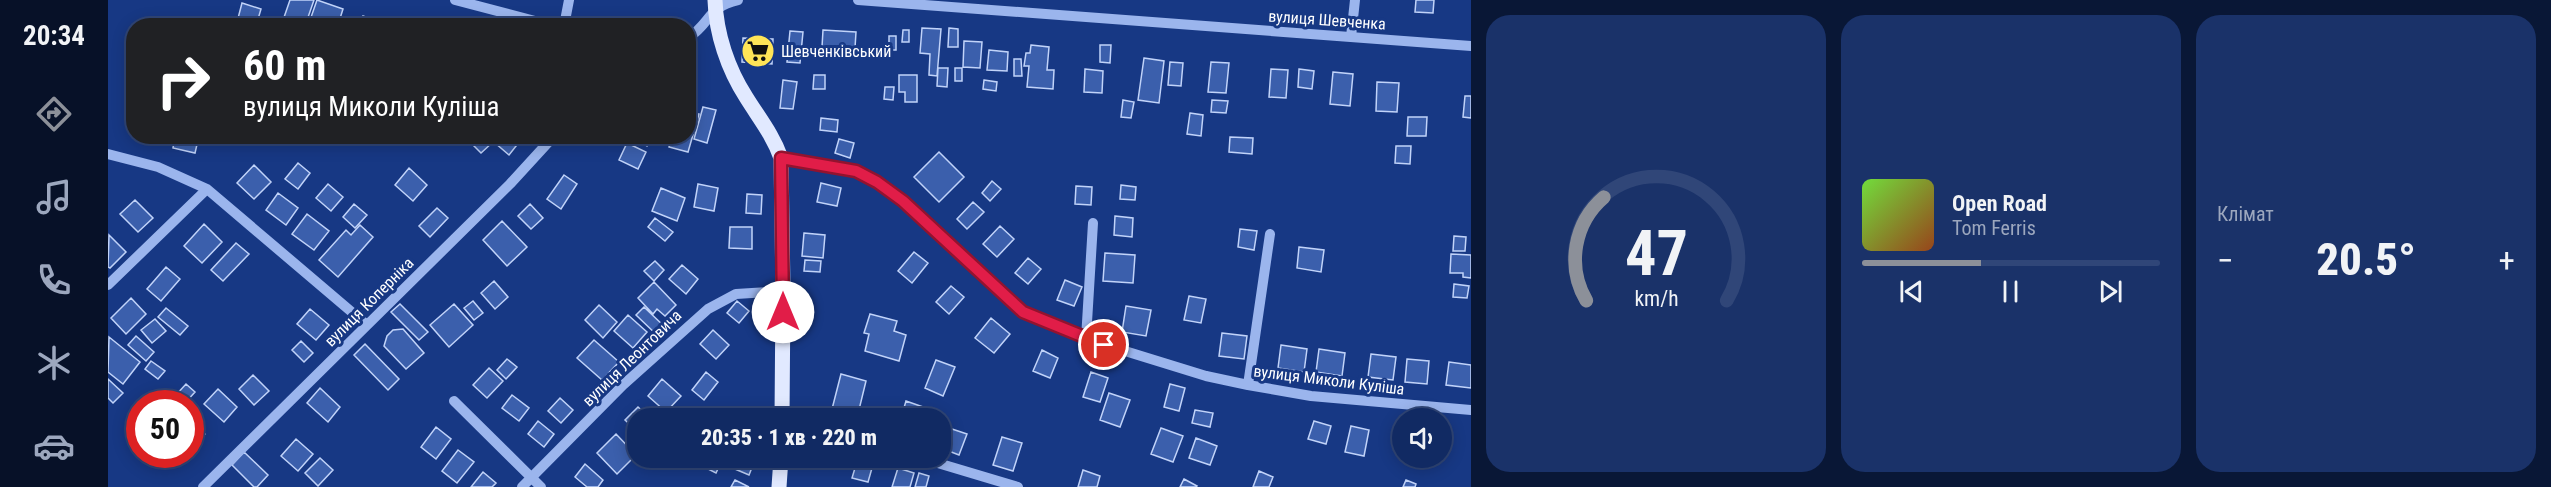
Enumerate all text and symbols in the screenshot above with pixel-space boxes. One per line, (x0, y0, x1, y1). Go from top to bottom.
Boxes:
street label: вулиця Шевченка (1268, 6, 1386, 34)
text: 20:34 (23, 20, 85, 52)
supermarket icon: Шевченківський (740, 33, 776, 69)
text: 60 m (243, 41, 326, 90)
icon: right (144, 42, 222, 120)
place label: Шевченківський (781, 42, 891, 61)
text: вулиця Миколи Куліша (243, 91, 499, 123)
icon: directions (33, 93, 75, 135)
icon: music (33, 176, 75, 218)
text: Open Road (1952, 191, 2047, 216)
text: Клімат (2217, 202, 2274, 226)
text: Tom Ferris (1952, 216, 2036, 240)
text: 47 (1624, 217, 1688, 290)
text: 20.5° (2316, 233, 2416, 286)
text: − (2217, 241, 2234, 280)
text: + (2499, 241, 2515, 280)
street label: вулиця Коперніка (321, 254, 417, 350)
icon: phone (33, 259, 75, 301)
icon: previous (1895, 275, 1928, 308)
icon: pause (1994, 275, 2027, 308)
icon: next (2094, 275, 2127, 308)
position arrow (751, 280, 815, 344)
text: km/h (1634, 286, 1678, 311)
street label: вулиця Леонтовича (579, 306, 685, 410)
pin (1078, 319, 1129, 370)
icon: arrive (1087, 328, 1120, 361)
icon: climate (33, 342, 75, 384)
street label: вулиця Миколи Куліша (1252, 361, 1406, 399)
speed limit sign: 50 (126, 390, 204, 468)
map controls (1392, 408, 1452, 468)
button: sound (1392, 408, 1452, 468)
icon: car (33, 425, 75, 467)
text: 20:35 · 1 хв · 220 m (701, 425, 877, 450)

